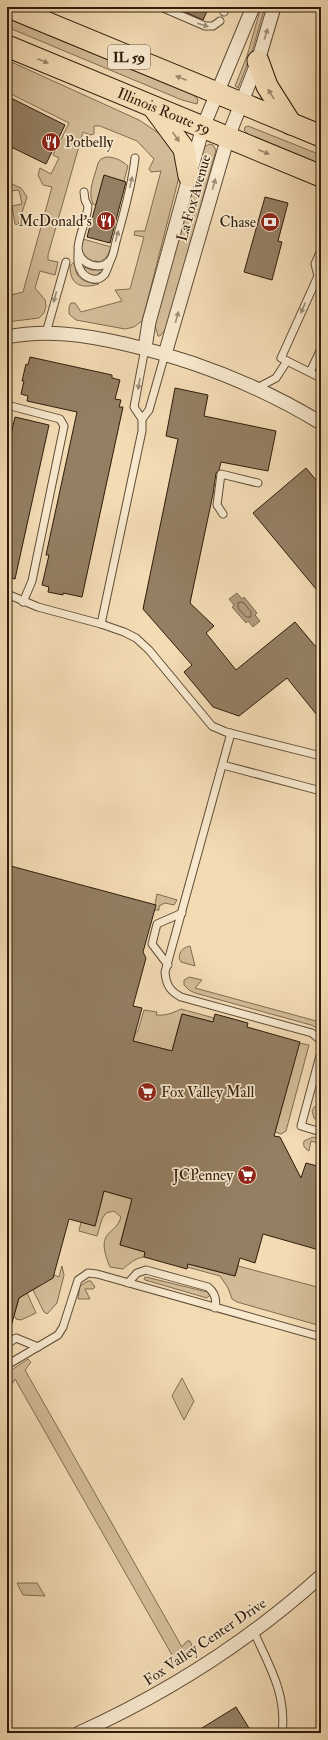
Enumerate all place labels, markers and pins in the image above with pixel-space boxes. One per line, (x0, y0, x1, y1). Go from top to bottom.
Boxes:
restaurant icon: Potbelly (40, 131, 62, 153)
place label: Potbelly (65, 133, 114, 152)
restaurant icon: McDonald's (95, 210, 117, 232)
bank icon: Chase (259, 211, 281, 233)
place label: McDonald's (19, 212, 92, 231)
place label: Chase (220, 213, 256, 232)
supermarket icon: Fox Valley Mall (136, 1081, 158, 1103)
place label: Fox Valley Mall (161, 1083, 255, 1102)
supermarket icon: JCPenney (236, 1164, 258, 1186)
place label: JCPenney (172, 1166, 233, 1186)

